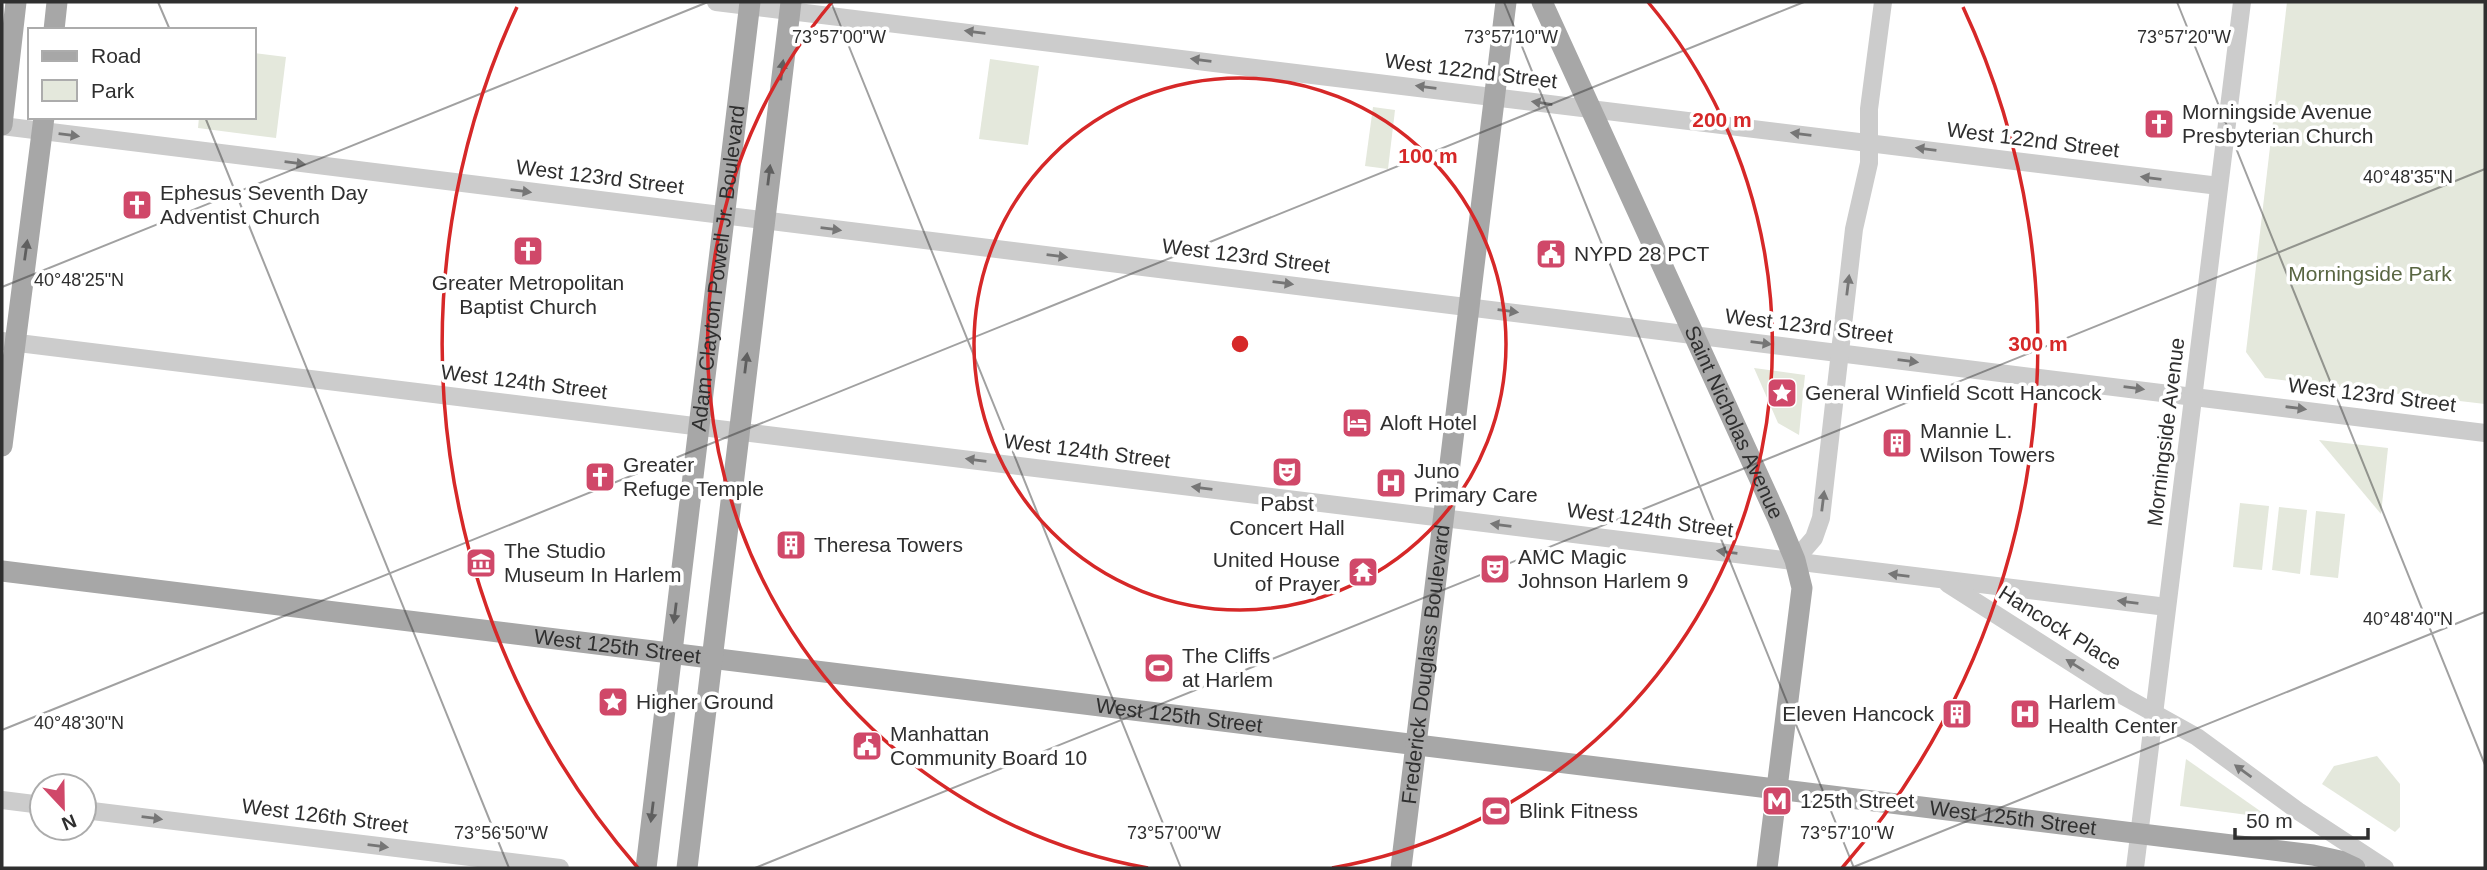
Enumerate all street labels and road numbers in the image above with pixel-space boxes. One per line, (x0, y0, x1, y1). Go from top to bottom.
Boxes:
street label: West 122nd Street (1384, 49, 1559, 93)
street label: Adam Clayton Powell Jr. Boulevard (687, 104, 749, 433)
street label: West 122nd Street (1946, 118, 2121, 162)
street label: West 123rd Street (515, 155, 685, 198)
street label: West 123rd Street (1161, 234, 1331, 277)
street label: West 123rd Street (1724, 304, 1894, 347)
street label: Saint Nicholas Avenue (1680, 322, 1788, 522)
street label: Morningside Avenue (2143, 336, 2188, 528)
street label: West 124th Street (439, 360, 609, 403)
street label: West 123rd Street (2287, 373, 2457, 416)
street label: West 124th Street (1002, 429, 1172, 472)
street label: West 124th Street (1565, 498, 1735, 541)
street label: Frederick Douglass Boulevard (1397, 523, 1454, 806)
street label: Hancock Place (1995, 581, 2126, 674)
street label: West 125th Street (533, 624, 702, 668)
street label: West 125th Street (1095, 694, 1264, 737)
street label: West 126th Street (240, 794, 410, 837)
street label: West 125th Street (1928, 796, 2098, 839)

